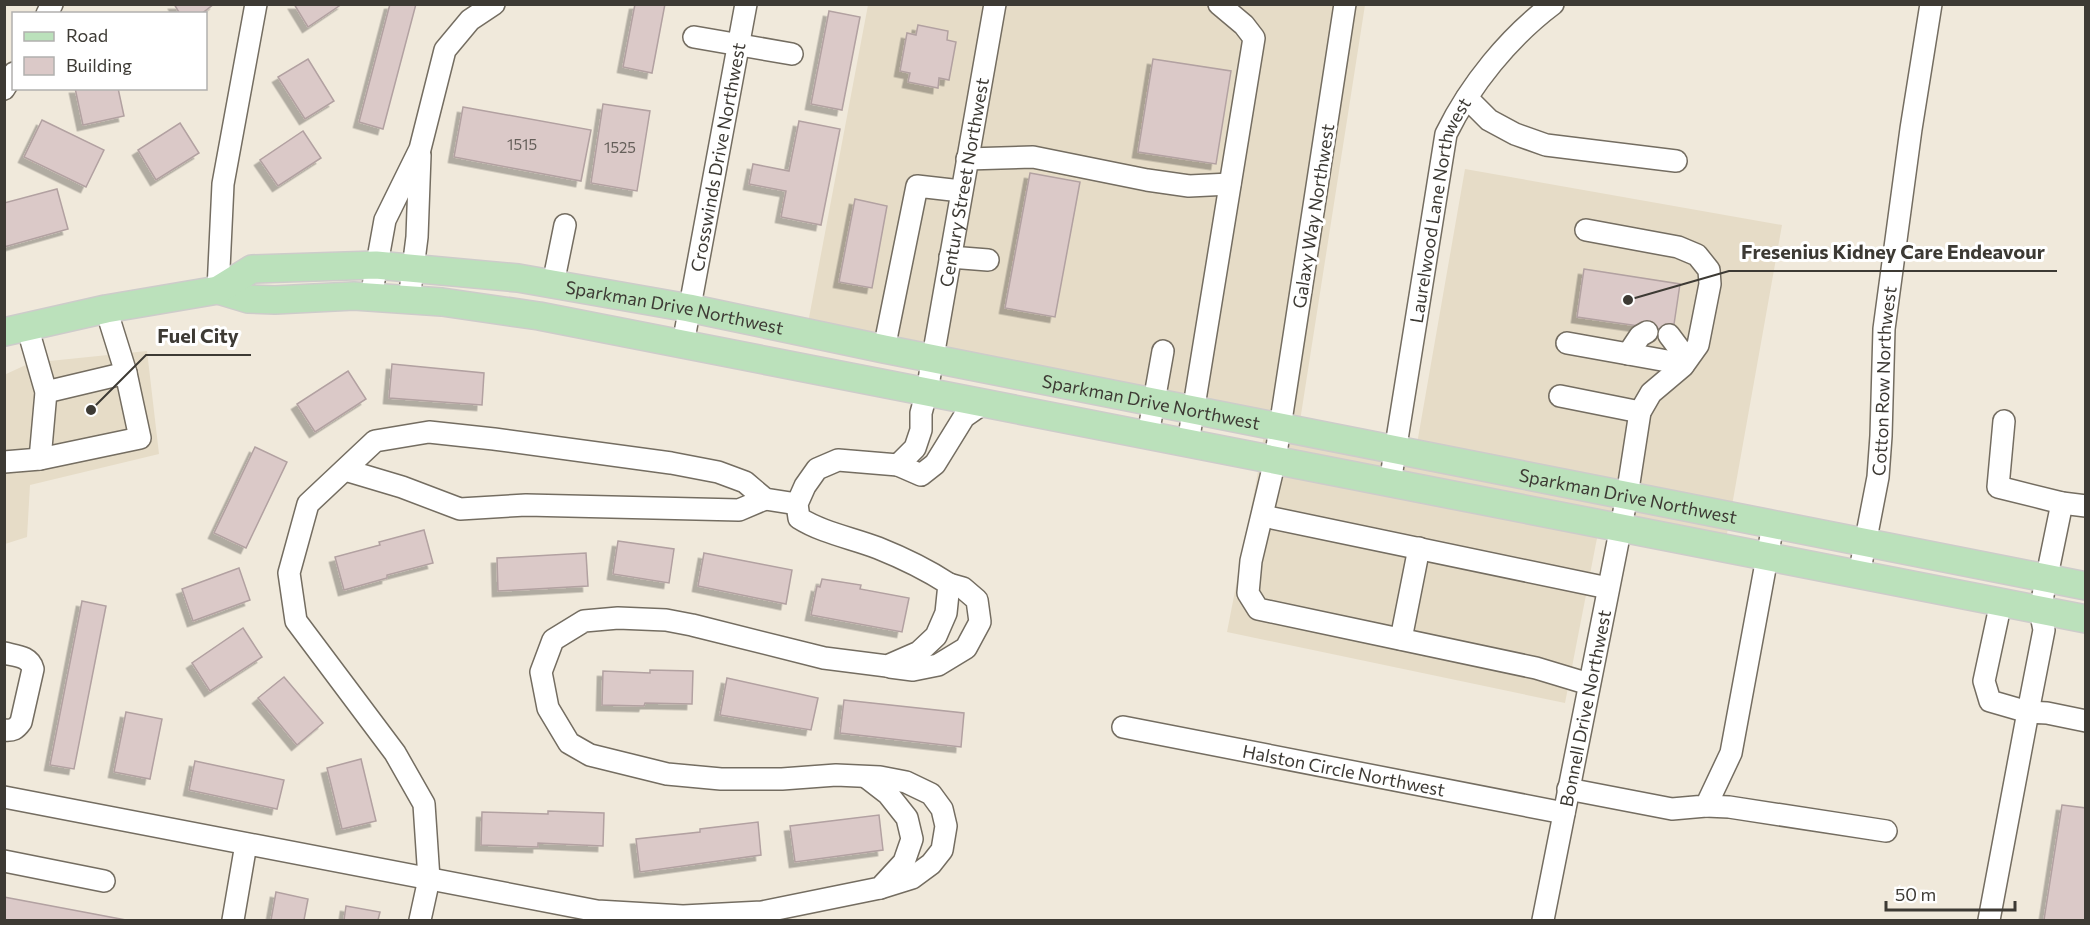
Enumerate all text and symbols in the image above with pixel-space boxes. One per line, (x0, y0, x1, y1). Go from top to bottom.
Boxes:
legend (12, 12, 207, 90)
text: Road (66, 24, 108, 46)
street label: Crosswinds Drive Northwest (686, 41, 750, 274)
text: Building (66, 54, 132, 76)
street label: Century Street Northwest (934, 76, 993, 289)
street label: Laurelwood Lane Northwest (1405, 93, 1475, 325)
street label: Galaxy Way Northwest (1288, 122, 1338, 310)
house number: 1515 (507, 135, 537, 153)
house number: 1525 (604, 138, 636, 156)
callout: Fresenius Kidney Care Endeavour (1729, 233, 2057, 271)
text: Fresenius Kidney Care Endeavour (1741, 239, 2045, 263)
street label: Sparkman Drive Northwest (564, 276, 786, 339)
street label: Cotton Row Northwest (1867, 285, 1901, 477)
callout: Fuel City (146, 317, 251, 355)
text: Fuel City (157, 323, 239, 347)
street label: Sparkman Drive Northwest (1040, 369, 1262, 434)
street label: Sparkman Drive Northwest (1517, 463, 1739, 528)
street label: Bonnell Drive Northwest (1555, 608, 1615, 809)
street label: Halston Circle Northwest (1241, 740, 1447, 801)
scale bar (1886, 874, 2015, 912)
text: 50 m (1895, 883, 1936, 905)

